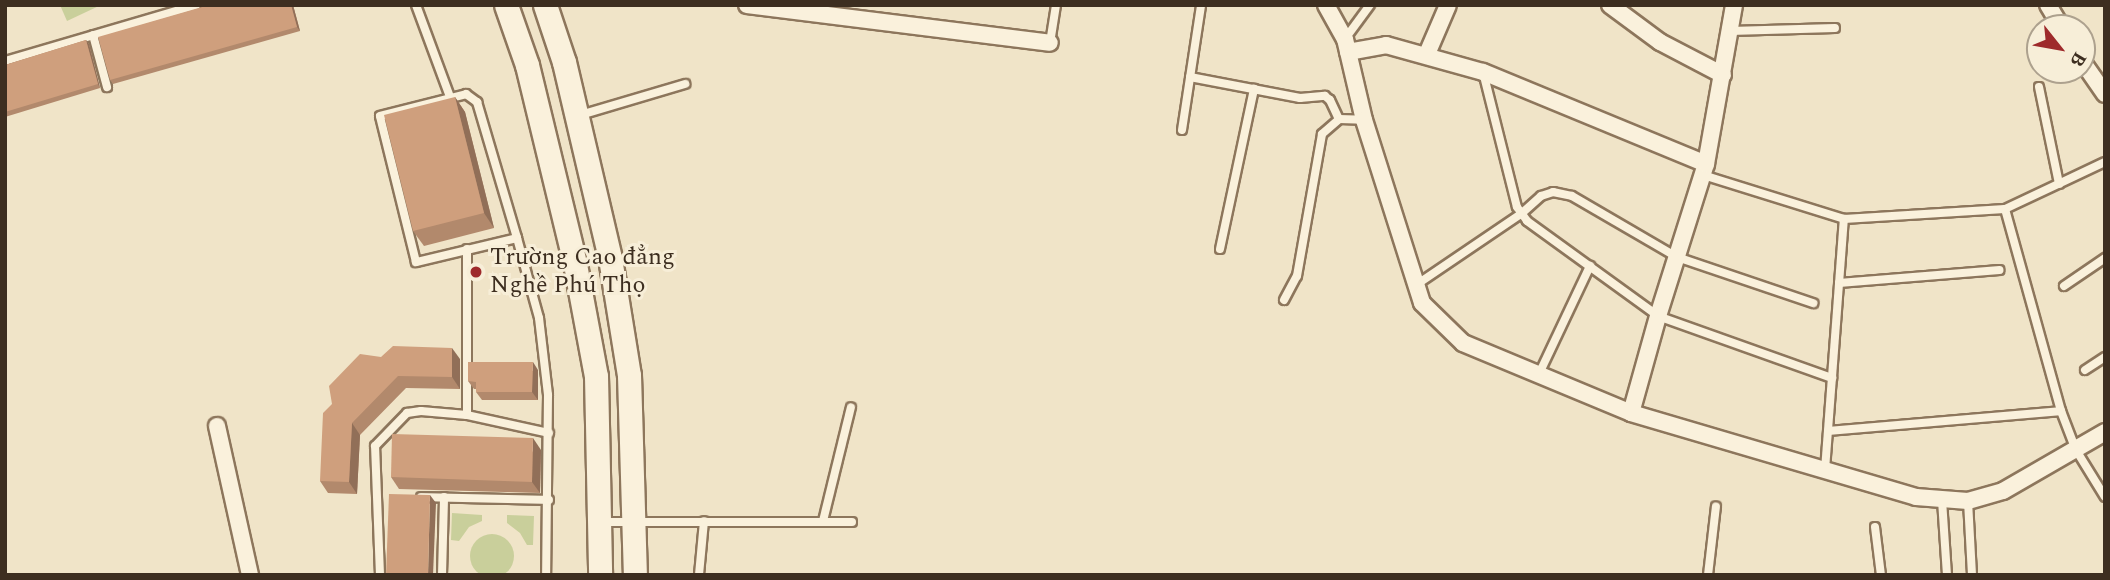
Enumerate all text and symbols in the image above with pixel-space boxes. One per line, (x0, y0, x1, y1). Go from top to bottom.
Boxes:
north arrow (2026, 14, 2096, 84)
text: B (2062, 46, 2094, 72)
place label: Trường Cao đẳng Nghề Phú Thọ (490, 244, 675, 300)
marker: Trường Cao đẳng Nghề Phú Thọ (468, 264, 484, 280)

